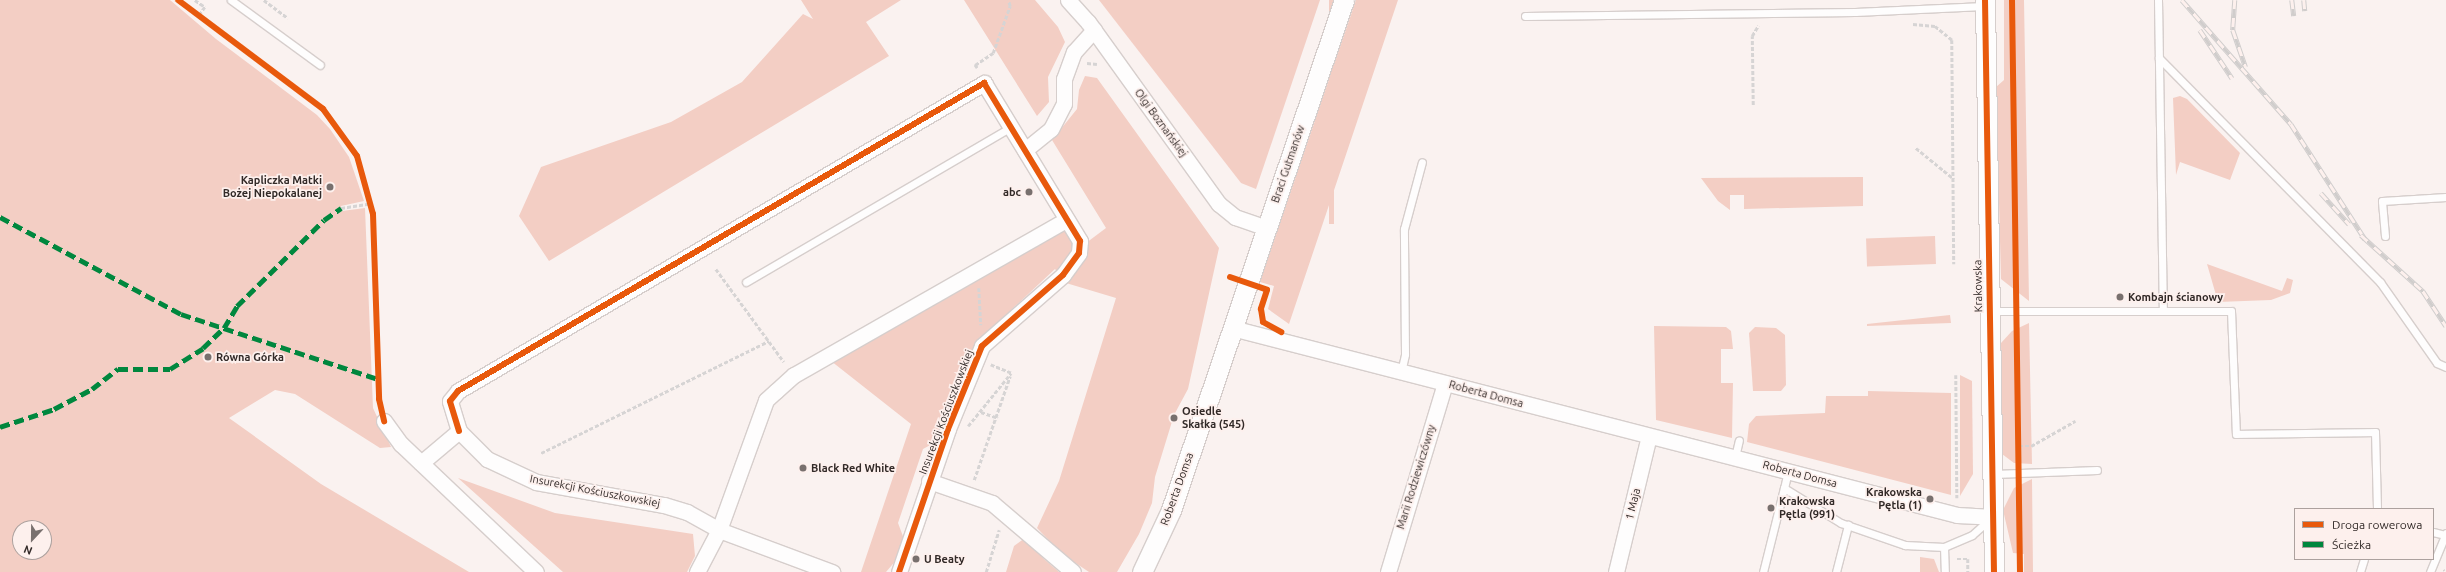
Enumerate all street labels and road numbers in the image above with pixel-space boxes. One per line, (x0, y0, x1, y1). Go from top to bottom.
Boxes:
street label: Olgi Boznańskiej (1132, 86, 1190, 160)
street label: Braci Gutmanów (1269, 123, 1307, 205)
street label: Krakowska (1971, 259, 1985, 313)
street label: Insurekcji Kościuszkowskiej (916, 348, 976, 476)
street label: Roberta Domsa (1447, 378, 1525, 410)
street label: Marii Rodziewiczówny (1394, 423, 1438, 531)
street label: Roberta Domsa (1158, 451, 1196, 527)
street label: Roberta Domsa (1761, 458, 1839, 490)
street label: Insurekcji Kościuszkowskiej (529, 472, 661, 510)
street label: 1 Maja (1623, 487, 1643, 521)

